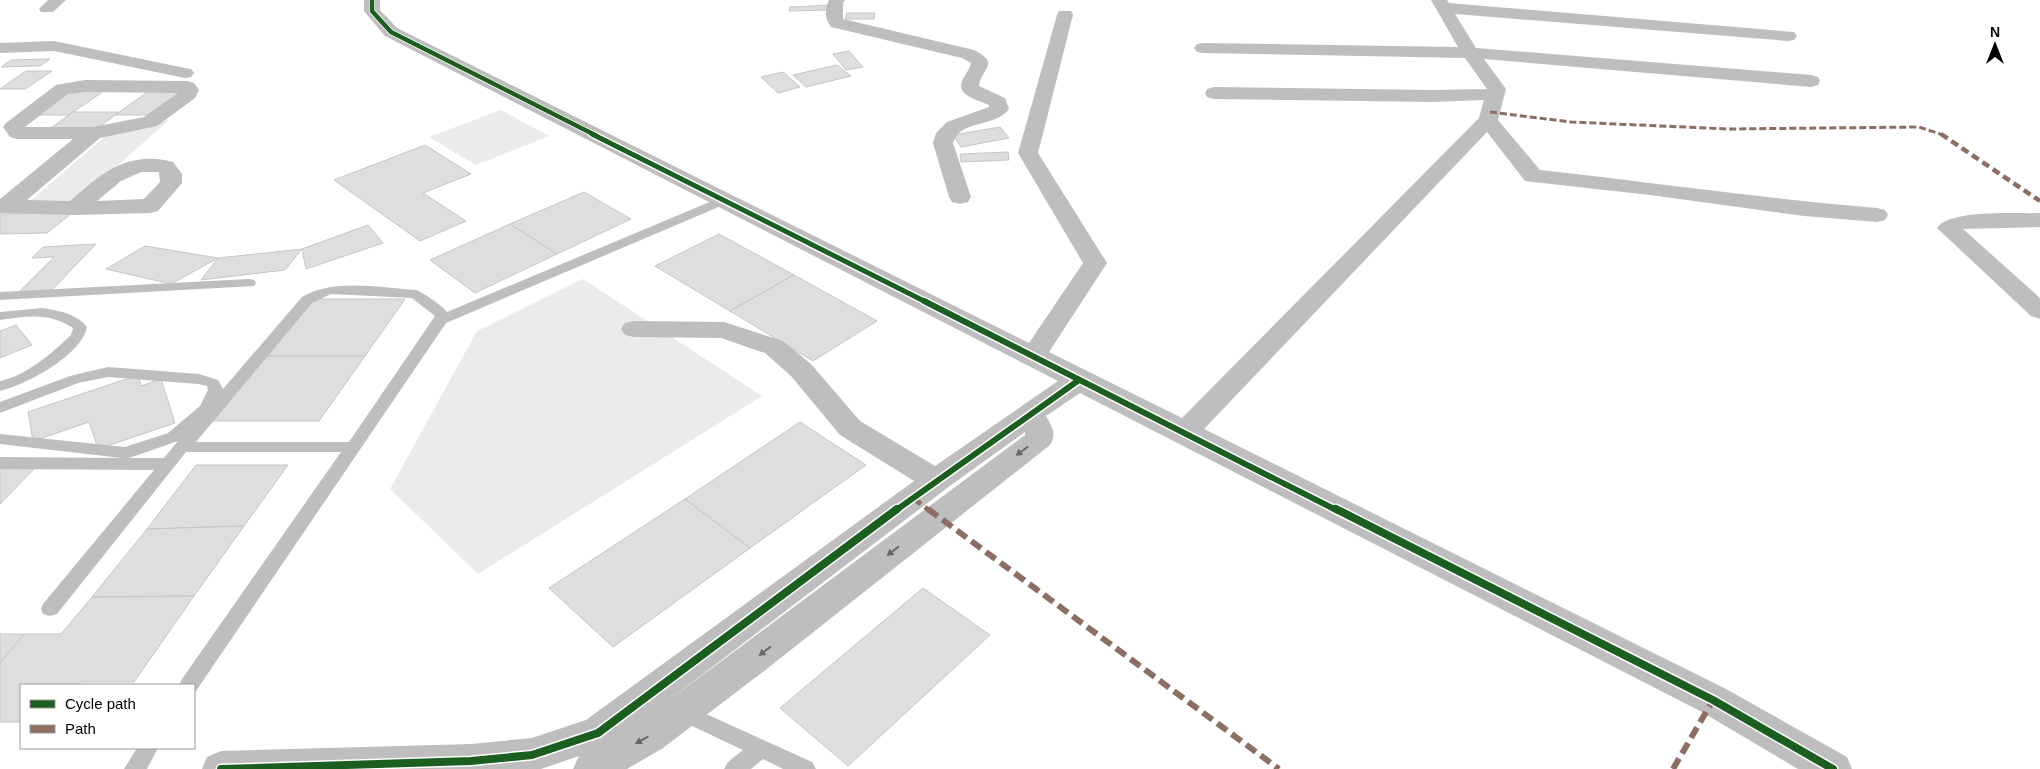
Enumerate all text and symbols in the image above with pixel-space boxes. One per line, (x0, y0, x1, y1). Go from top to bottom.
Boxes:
north arrow (1970, 20, 2020, 70)
text: N (1990, 24, 2000, 40)
one-way arrow (1016, 446, 1029, 457)
one-way arrow (887, 545, 900, 556)
one-way arrow (759, 645, 772, 656)
legend (20, 684, 195, 749)
text: Cycle path (65, 695, 136, 712)
text: Path (65, 720, 96, 737)
one-way arrow (635, 736, 648, 745)

